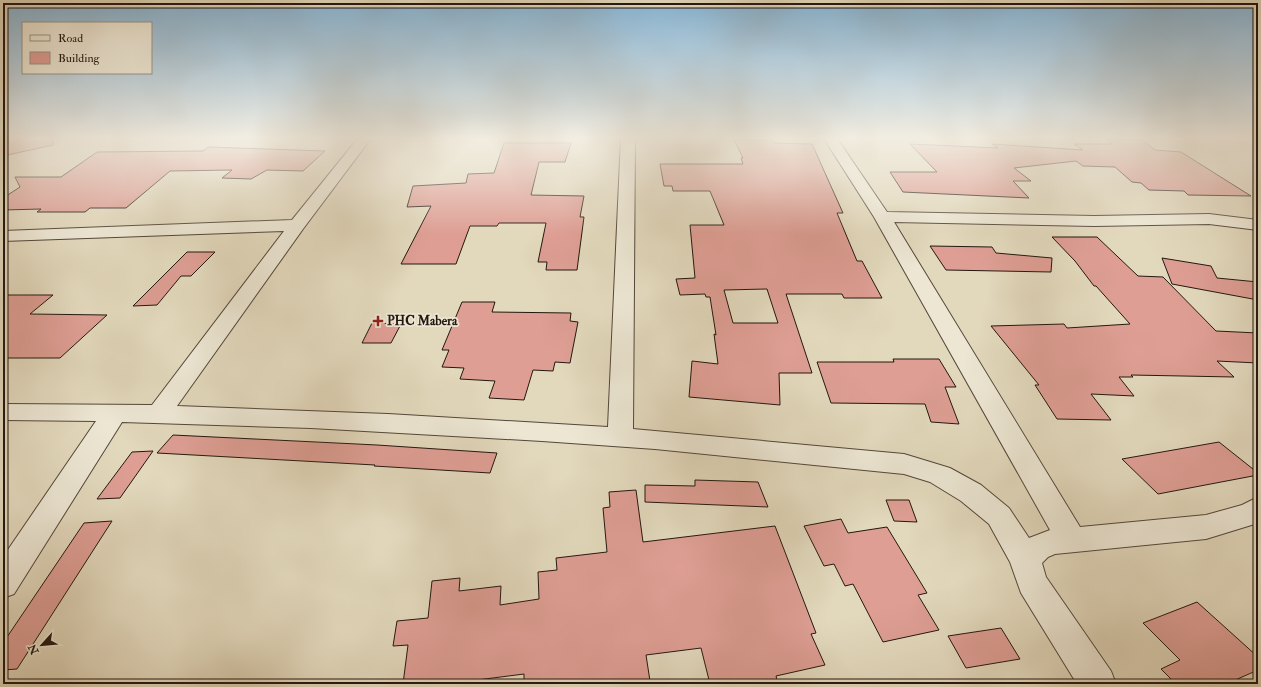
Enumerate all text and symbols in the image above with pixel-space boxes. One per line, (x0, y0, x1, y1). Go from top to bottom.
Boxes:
legend (22, 22, 152, 74)
text: Road (58, 31, 83, 46)
text: Building (58, 51, 101, 66)
place label: PHC Mabera (387, 313, 458, 329)
marker: PHC Mabera (372, 315, 384, 327)
north arrow (22, 625, 62, 665)
text: N (25, 641, 42, 658)

